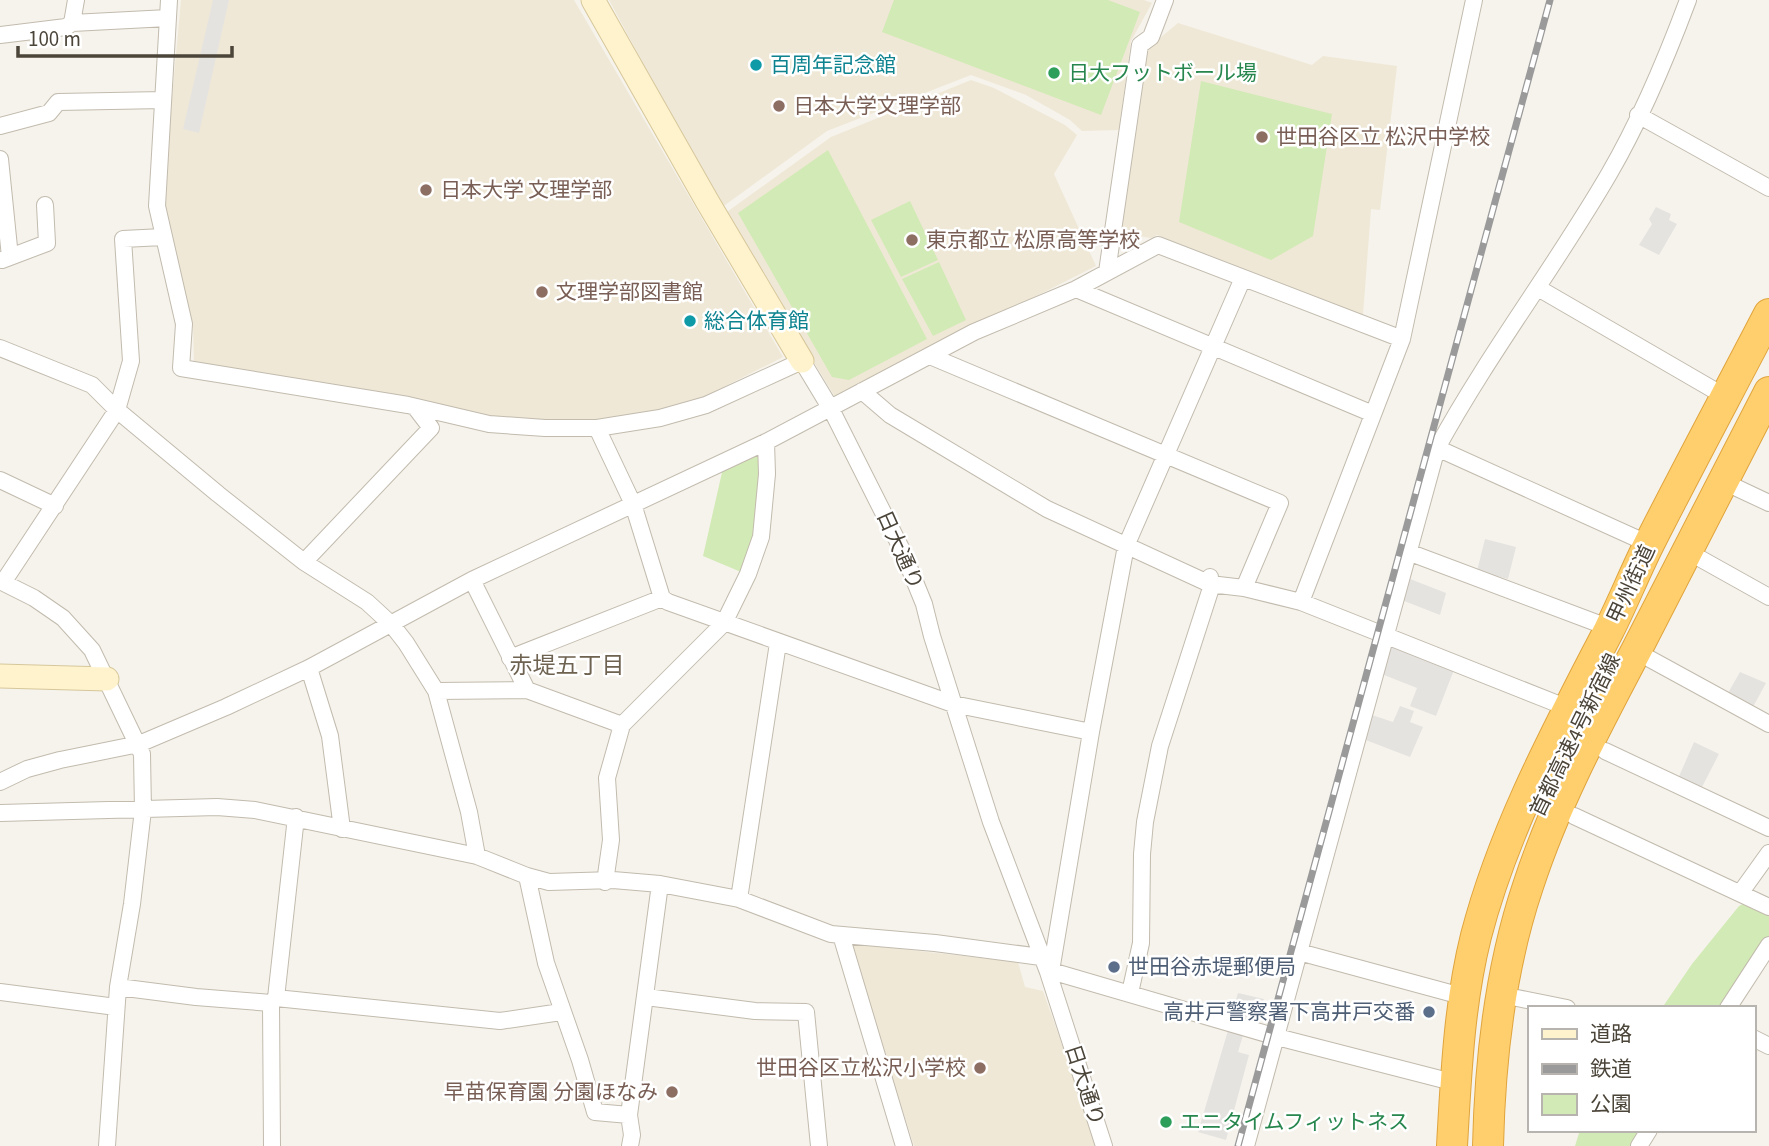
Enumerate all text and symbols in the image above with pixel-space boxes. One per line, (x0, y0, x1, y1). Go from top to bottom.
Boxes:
scale bar (18, 14, 231, 58)
text: 100 m (28, 24, 81, 54)
place label: 百周年記念館 (770, 50, 896, 80)
marker: 百周年記念館 (748, 57, 764, 73)
place label: 日大フットボール場 (1068, 58, 1257, 88)
marker: 日大フットボール場 (1046, 65, 1062, 81)
place label: 日本大学文理学部 (793, 91, 961, 121)
marker: 日本大学文理学部 (771, 98, 787, 114)
place label: 世田谷区立 松沢中学校 (1276, 122, 1490, 152)
marker: 世田谷区立 松沢中学校 (1254, 129, 1270, 145)
place label: 日本大学 文理学部 (440, 175, 612, 205)
marker: 日本大学 文理学部 (418, 182, 434, 198)
place label: 東京都立 松原高等学校 (926, 225, 1140, 255)
marker: 東京都立 松原高等学校 (904, 232, 920, 248)
place label: 文理学部図書館 (556, 277, 703, 307)
marker: 文理学部図書館 (534, 284, 550, 300)
place label: 総合体育館 (704, 306, 809, 336)
marker: 総合体育館 (682, 313, 698, 329)
street label: 日大通り (869, 506, 931, 594)
street label: 甲州街道 (1600, 540, 1662, 628)
street label: 首都高速4号新宿線 (1522, 648, 1628, 822)
district label: 赤堤五丁目 (510, 649, 625, 682)
place label: 世田谷赤堤郵便局 (1128, 952, 1296, 982)
marker: 世田谷赤堤郵便局 (1106, 959, 1122, 975)
place label: 高井戸警察署下高井戸交番 (1163, 997, 1415, 1027)
marker: 高井戸警察署下高井戸交番 (1421, 1004, 1437, 1020)
legend (1528, 1006, 1755, 1132)
text: 道路 (1590, 1019, 1632, 1049)
street label: 日大通り (1058, 1040, 1112, 1130)
place label: 世田谷区立松沢小学校 (756, 1053, 966, 1083)
text: 鉄道 (1590, 1054, 1632, 1084)
marker: 世田谷区立松沢小学校 (972, 1060, 988, 1076)
place label: 早苗保育園 分園ほなみ (444, 1077, 658, 1107)
marker: 早苗保育園 分園ほなみ (664, 1084, 680, 1100)
text: 公園 (1590, 1089, 1632, 1119)
place label: エニタイムフィットネス (1180, 1107, 1409, 1137)
marker: エニタイムフィットネス (1158, 1114, 1174, 1130)

